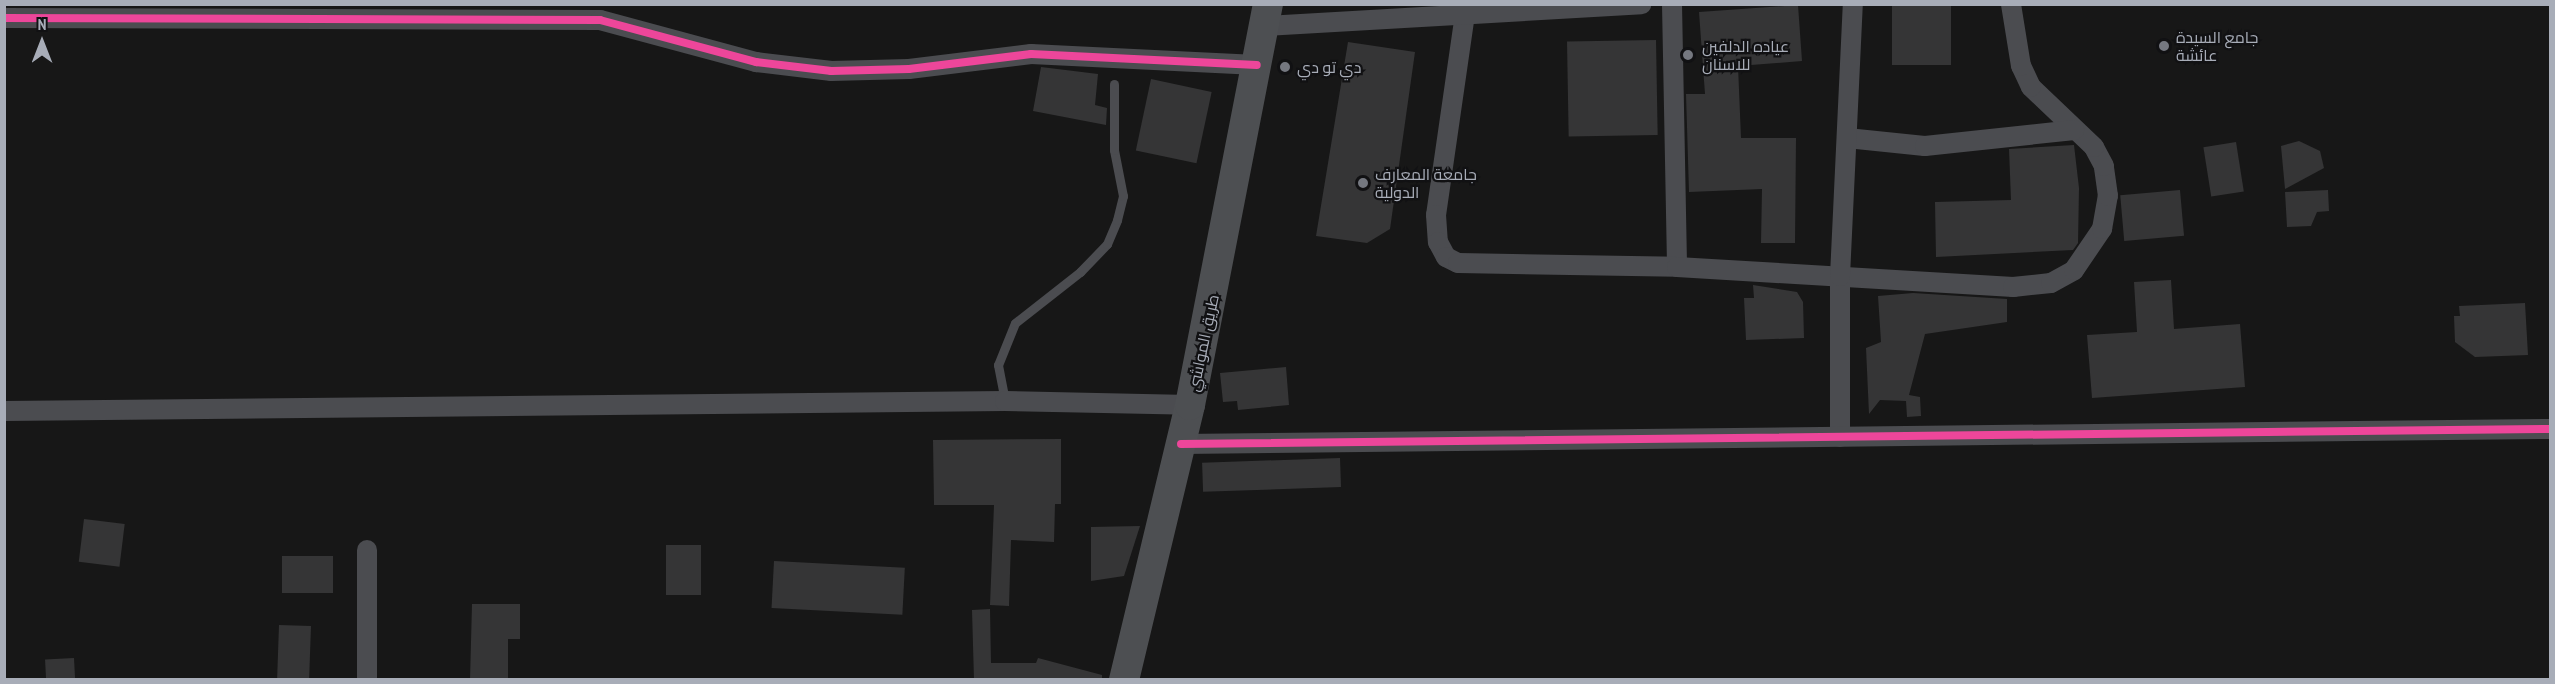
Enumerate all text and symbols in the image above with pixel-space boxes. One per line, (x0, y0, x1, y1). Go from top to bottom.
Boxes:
north arrow (12, 12, 72, 72)
text: N (38, 14, 46, 34)
place label: جامع السيدة عائشة (2176, 27, 2258, 65)
place label: عياده الدلفين للاسنان (1702, 36, 1789, 74)
marker: جامع السيدة عائشة (2157, 39, 2171, 53)
marker: عياده الدلفين للاسنان (1679, 46, 1697, 64)
place label: دي تو دي (1297, 57, 1361, 77)
marker: دي تو دي (1278, 60, 1292, 74)
place label: جامعة المعارف الدولية (1375, 164, 1477, 202)
marker: جامعة المعارف الدولية (1356, 176, 1370, 190)
street label: طريق المواشي (1183, 293, 1223, 393)

